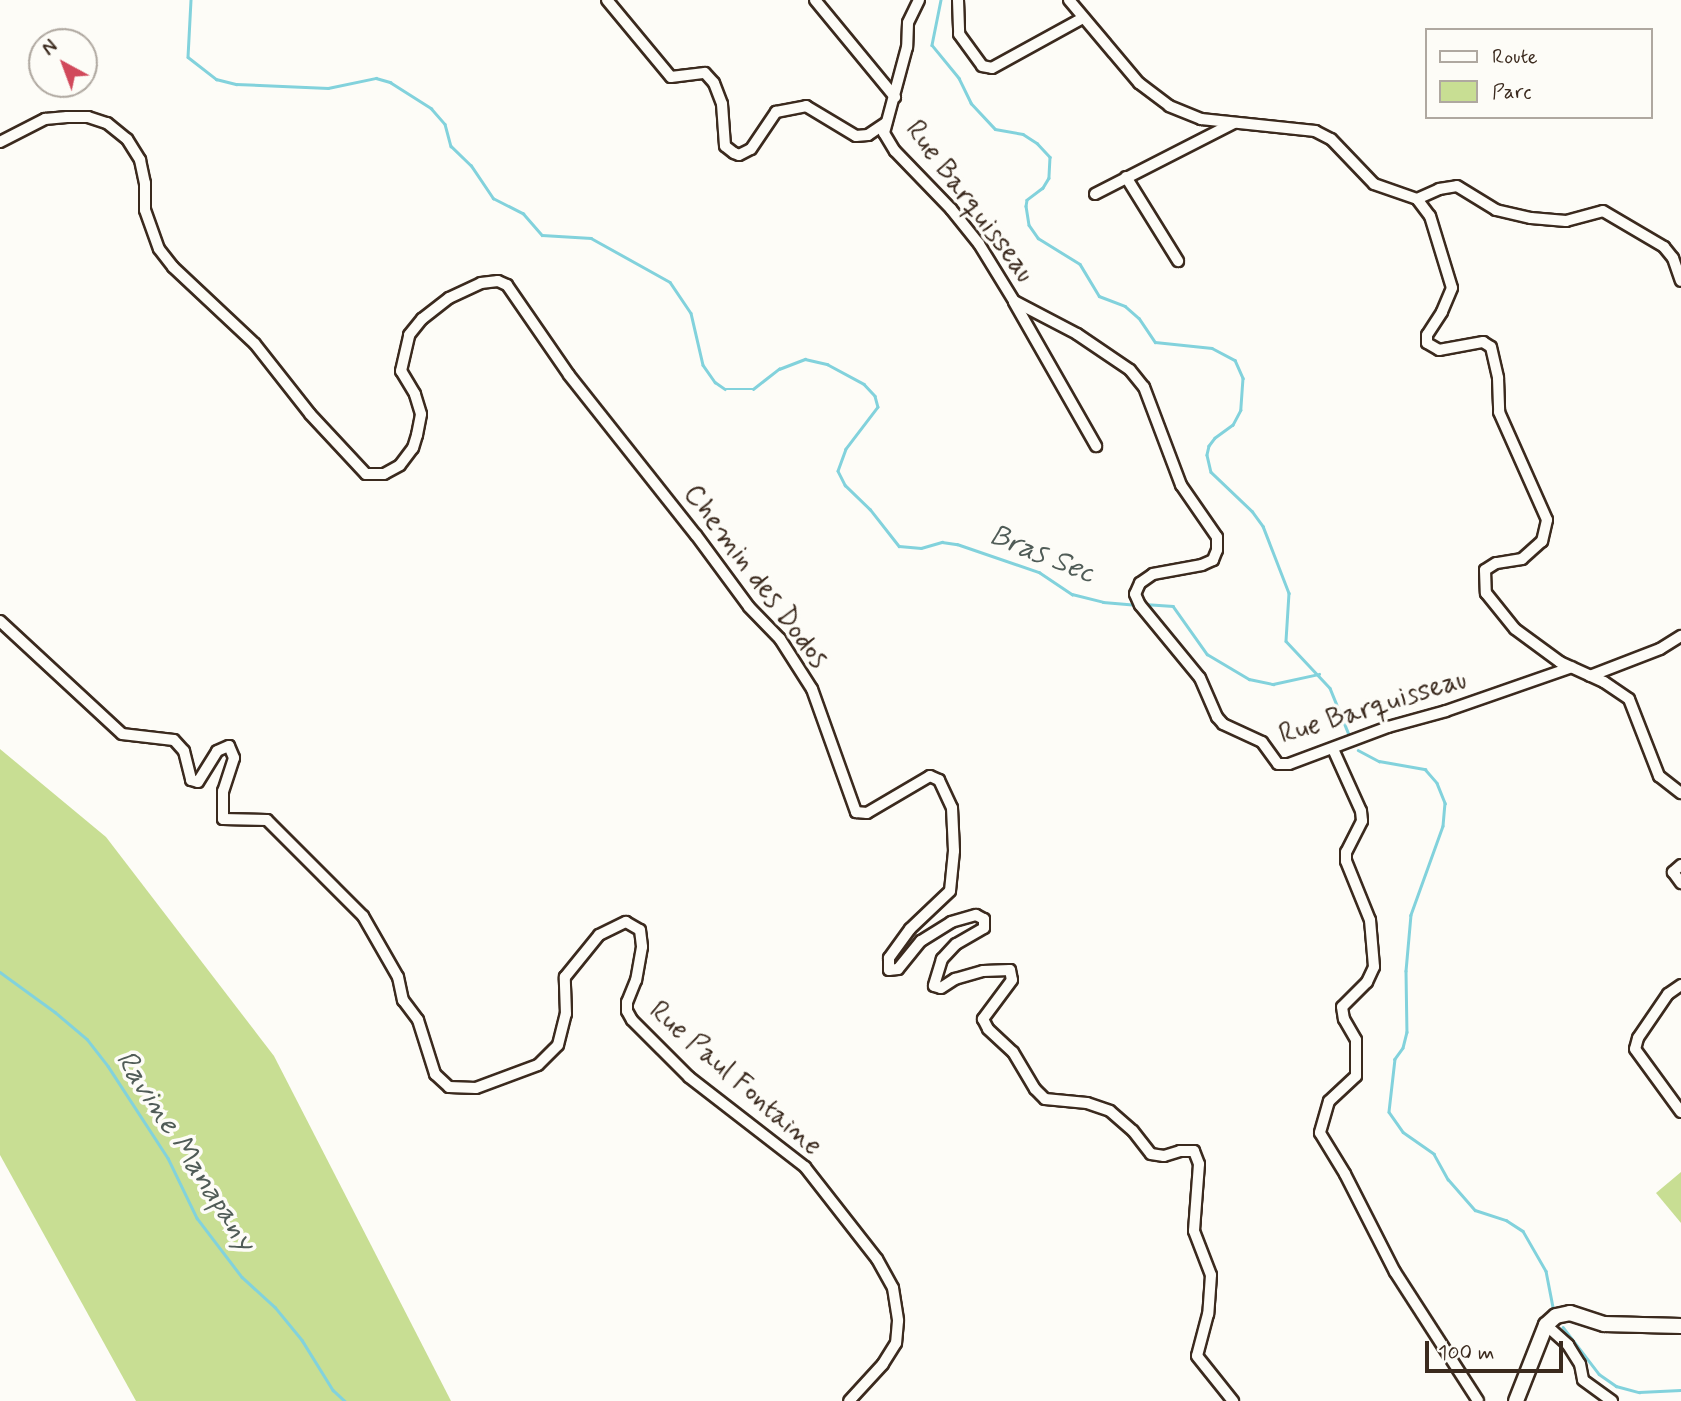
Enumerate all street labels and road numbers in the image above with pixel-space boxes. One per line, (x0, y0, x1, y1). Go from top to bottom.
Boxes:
street label: Rue Barquisseau (897, 115, 1041, 289)
street label: Chemin des Dodos (675, 479, 835, 675)
street label: Rue Barquisseau (1276, 664, 1470, 752)
street label: Rue Paul Fontaine (646, 999, 824, 1159)

